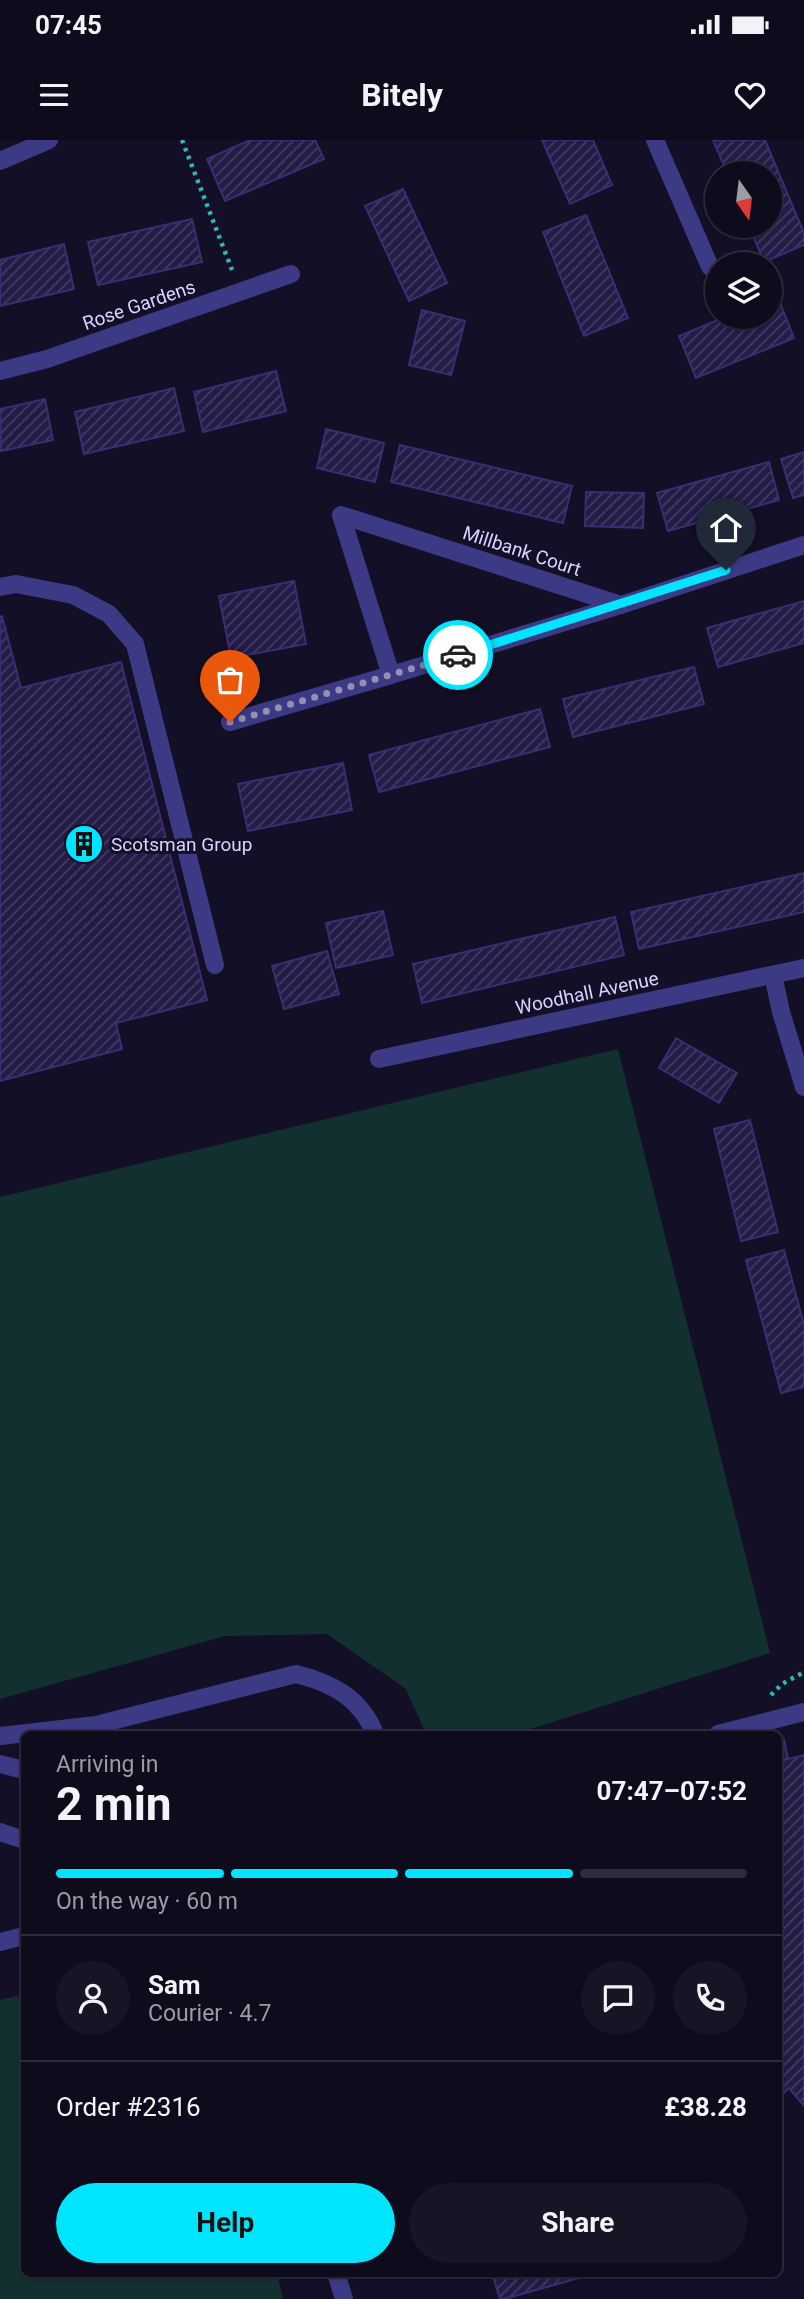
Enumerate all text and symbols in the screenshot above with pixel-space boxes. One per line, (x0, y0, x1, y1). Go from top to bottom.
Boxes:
text: 07:45 (35, 10, 102, 40)
icon: menu (35, 76, 73, 114)
text: Bitely (361, 76, 443, 114)
icon: heart (731, 76, 769, 114)
north arrow (705, 161, 782, 238)
map controls (705, 161, 782, 329)
button: layers (705, 252, 782, 329)
street label: Rose Gardens (80, 275, 198, 335)
pin (696, 498, 756, 570)
icon: home (707, 509, 745, 547)
street label: Millbank Court (460, 521, 584, 581)
courier (423, 620, 493, 690)
icon: car (439, 636, 477, 674)
pin (200, 650, 260, 722)
icon: bag (211, 661, 249, 699)
building icon: Scotsman Group (63, 823, 105, 865)
place label: Scotsman Group (111, 833, 252, 856)
street label: Woodhall Avenue (513, 967, 661, 1019)
text: Arriving in (56, 1751, 159, 1778)
text: 07:47–07:52 (597, 1776, 747, 1806)
text: 2 min (56, 1777, 172, 1831)
text: On the way · 60 m (56, 1888, 238, 1915)
button: person (56, 1961, 130, 2035)
button: chat (581, 1961, 655, 2035)
button: phone (673, 1961, 747, 2035)
text: Sam (148, 1970, 200, 2000)
text: Courier · 4.7 (148, 2000, 271, 2027)
text: Order #2316 (56, 2092, 201, 2122)
text: £38.28 (664, 2092, 747, 2122)
button: Help (56, 2183, 395, 2263)
button: Share (409, 2183, 747, 2263)

